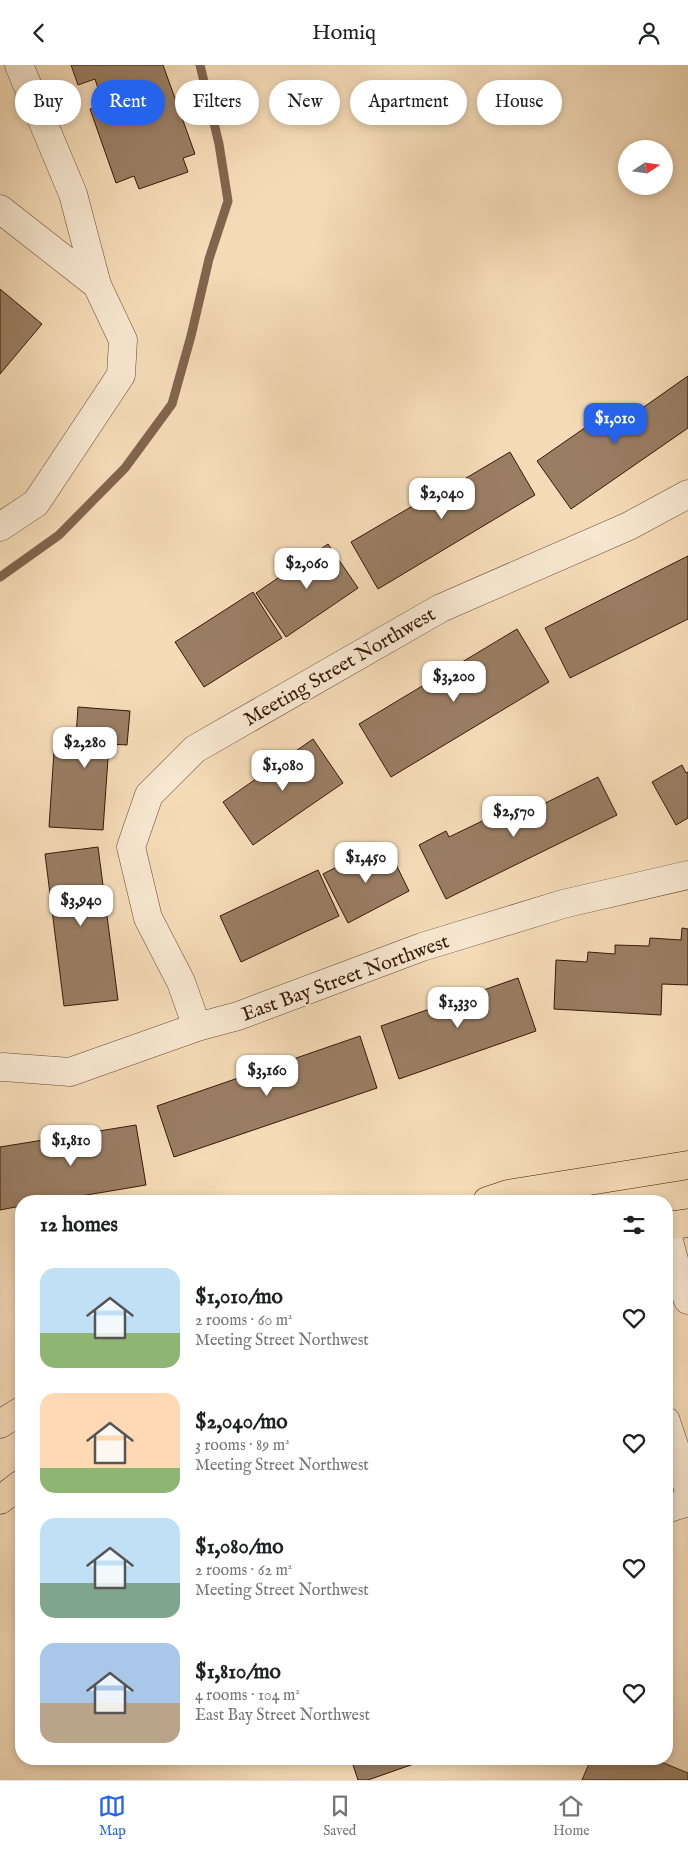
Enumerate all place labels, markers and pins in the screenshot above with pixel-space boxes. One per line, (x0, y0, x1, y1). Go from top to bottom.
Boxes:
pin: $1,010 (574, 403, 656, 445)
pin: $2,040 (401, 477, 483, 520)
pin: $2,060 (266, 547, 348, 590)
pin: $3,200 (413, 661, 495, 703)
pin: $2,280 (44, 727, 126, 769)
pin: $1,080 (242, 749, 324, 792)
pin: $2,570 (473, 795, 555, 838)
pin: $1,450 (325, 841, 407, 884)
pin: $3,940 (40, 885, 122, 927)
pin: $1,330 (417, 987, 499, 1029)
pin: $3,160 (226, 1055, 308, 1097)
pin: $1,810 (30, 1125, 112, 1167)

